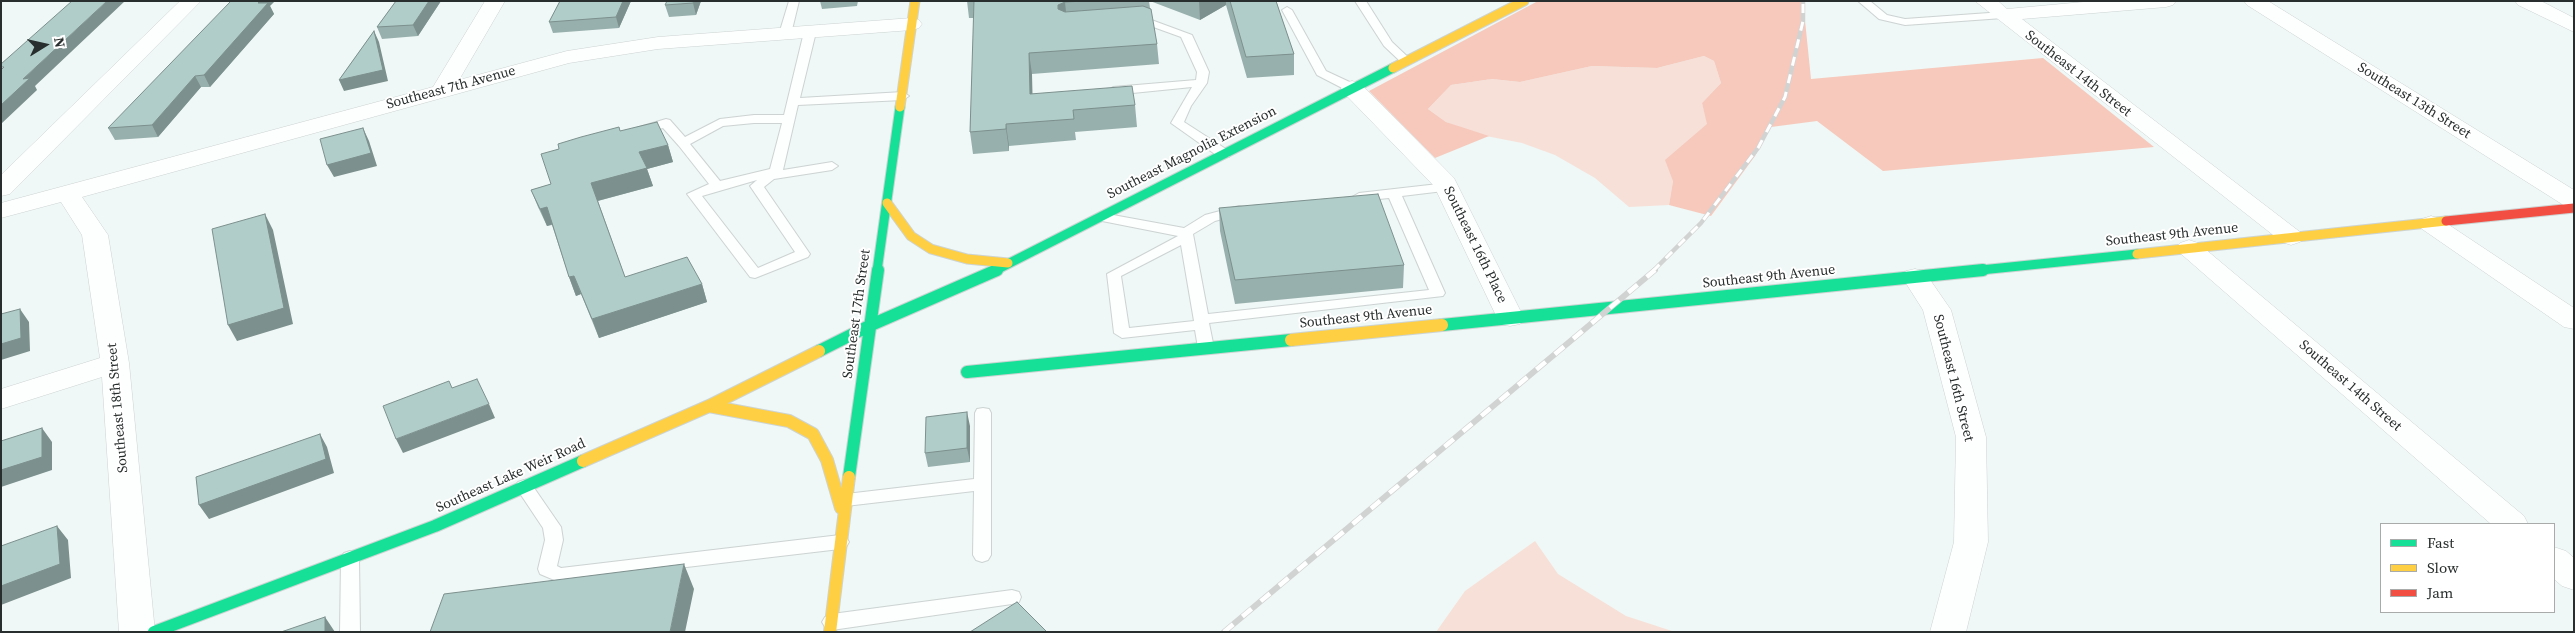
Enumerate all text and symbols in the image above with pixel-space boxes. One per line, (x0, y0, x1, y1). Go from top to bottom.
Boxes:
north arrow (20, 20, 70, 70)
street label: Southeast 14th Street (2022, 27, 2134, 121)
text: N (49, 36, 71, 49)
street label: Southeast 13th Street (2354, 59, 2474, 143)
street label: Southeast 7th Avenue (385, 63, 517, 113)
street label: Southeast Magnolia Extension (1105, 103, 1279, 203)
street label: Southeast 16th Place (1440, 184, 1510, 306)
street label: Southeast 9th Avenue (2105, 220, 2239, 250)
street label: Southeast 17th Street (840, 248, 874, 380)
street label: Southeast 9th Avenue (1702, 262, 1836, 292)
street label: Southeast 9th Avenue (1299, 302, 1433, 332)
street label: Southeast 16th Street (1929, 313, 1977, 443)
street label: Southeast 14th Street (2295, 337, 2405, 435)
street label: Southeast 18th Street (104, 342, 132, 474)
street label: Southeast Lake Weir Road (434, 435, 588, 517)
legend (2380, 523, 2555, 613)
text: Fast (2427, 532, 2454, 553)
text: Slow (2427, 557, 2459, 578)
text: Jam (2427, 582, 2453, 603)

